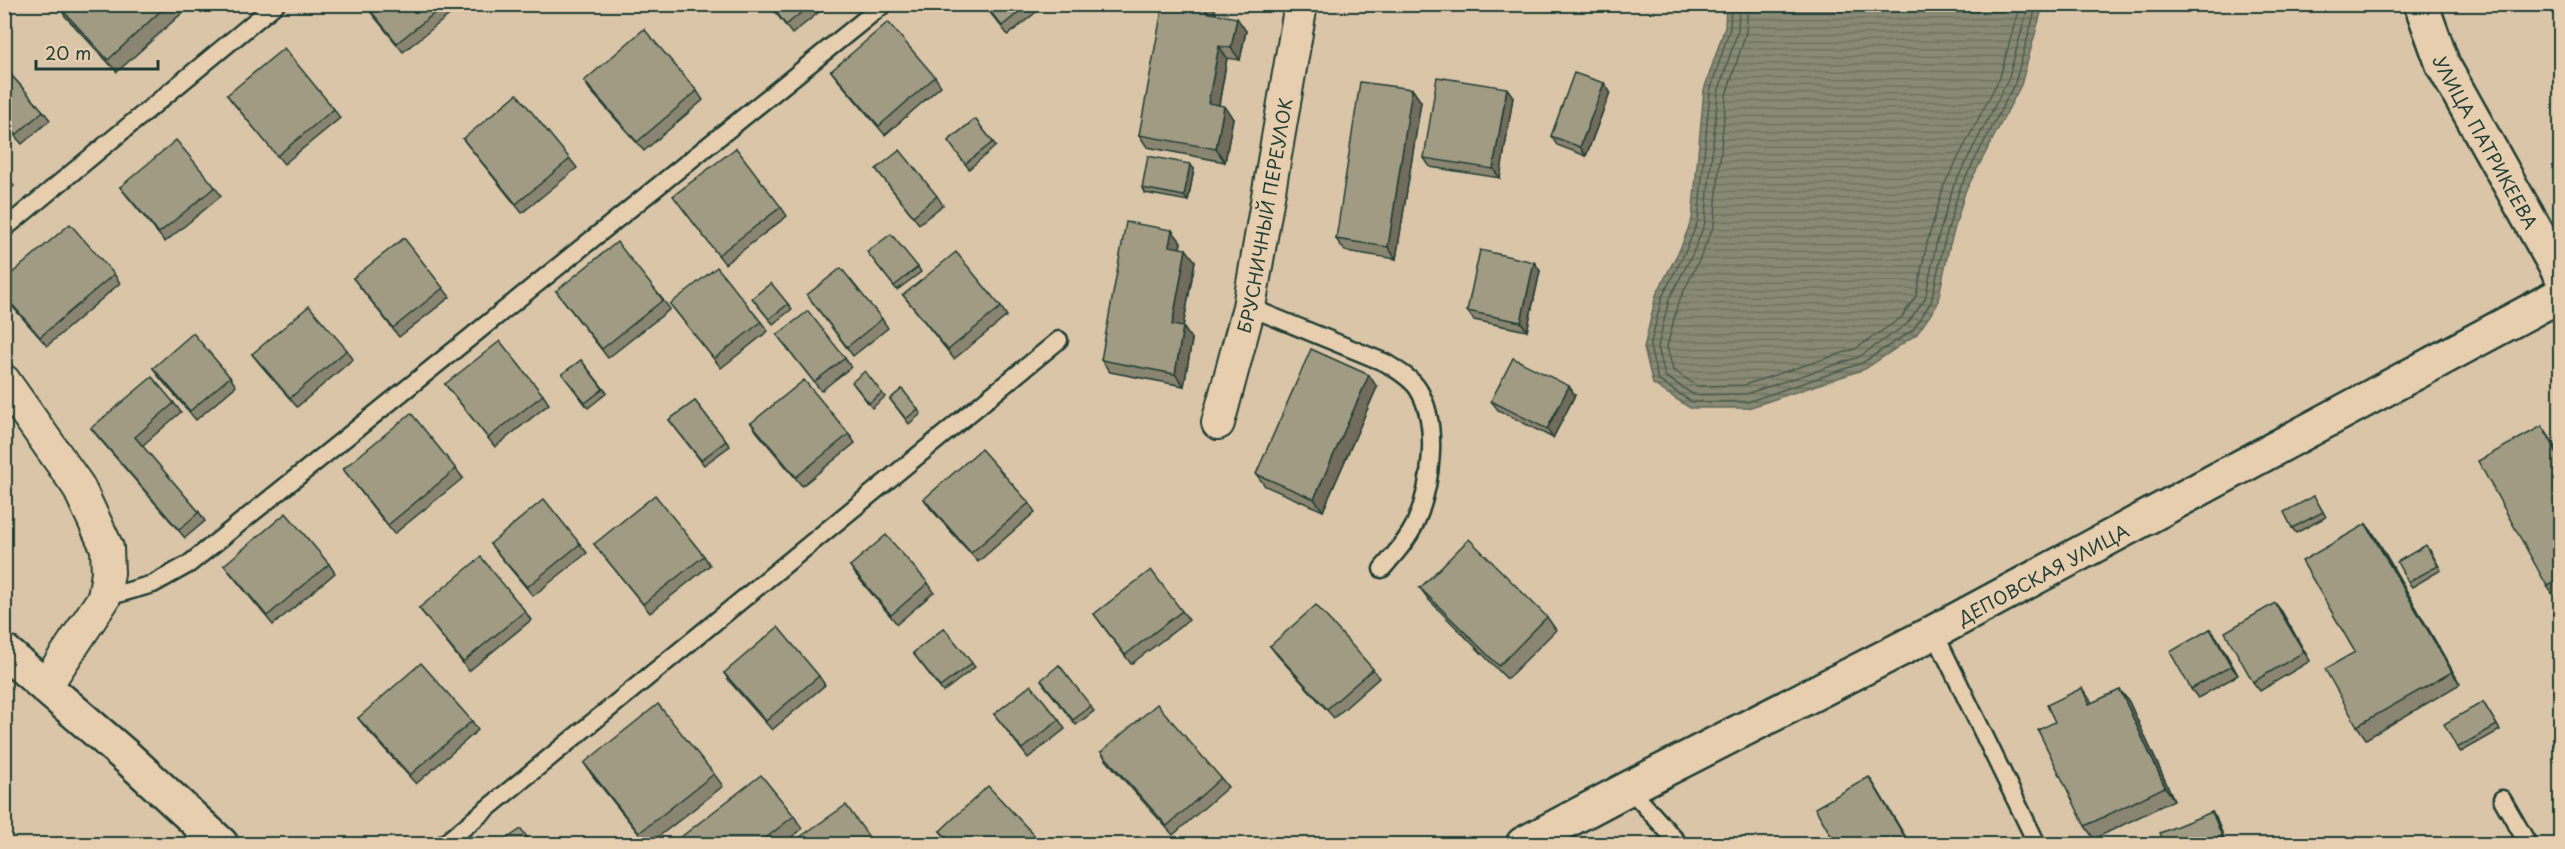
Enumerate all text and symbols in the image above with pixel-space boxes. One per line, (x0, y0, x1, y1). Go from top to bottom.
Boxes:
scale bar (36, 33, 158, 71)
text: 20 m (45, 39, 91, 66)
street label: УЛИЦА ПАТРИКЕЕВА (2427, 52, 2545, 233)
street label: БРУСНИЧНЫЙ ПЕРЕУЛОК (1229, 96, 1298, 336)
street label: ДЕПОВСКАЯ УЛИЦА (1951, 516, 2133, 631)

